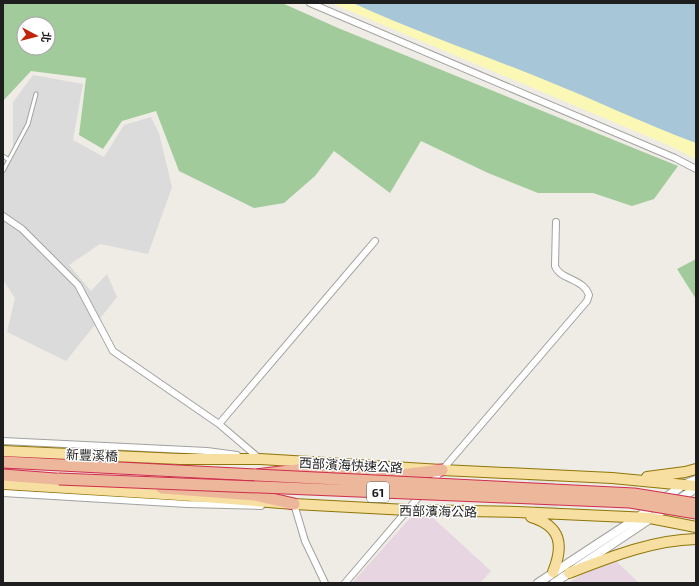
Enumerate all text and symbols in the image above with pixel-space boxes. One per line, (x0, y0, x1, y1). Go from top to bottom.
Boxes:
north arrow (16, 16, 56, 56)
text: 北 (39, 31, 54, 44)
street label: 新豐溪橋 (66, 446, 118, 464)
street label: 西部濱海快速公路 (299, 454, 403, 476)
road number: 61 (367, 482, 389, 502)
street label: 西部濱海公路 (399, 502, 477, 520)

